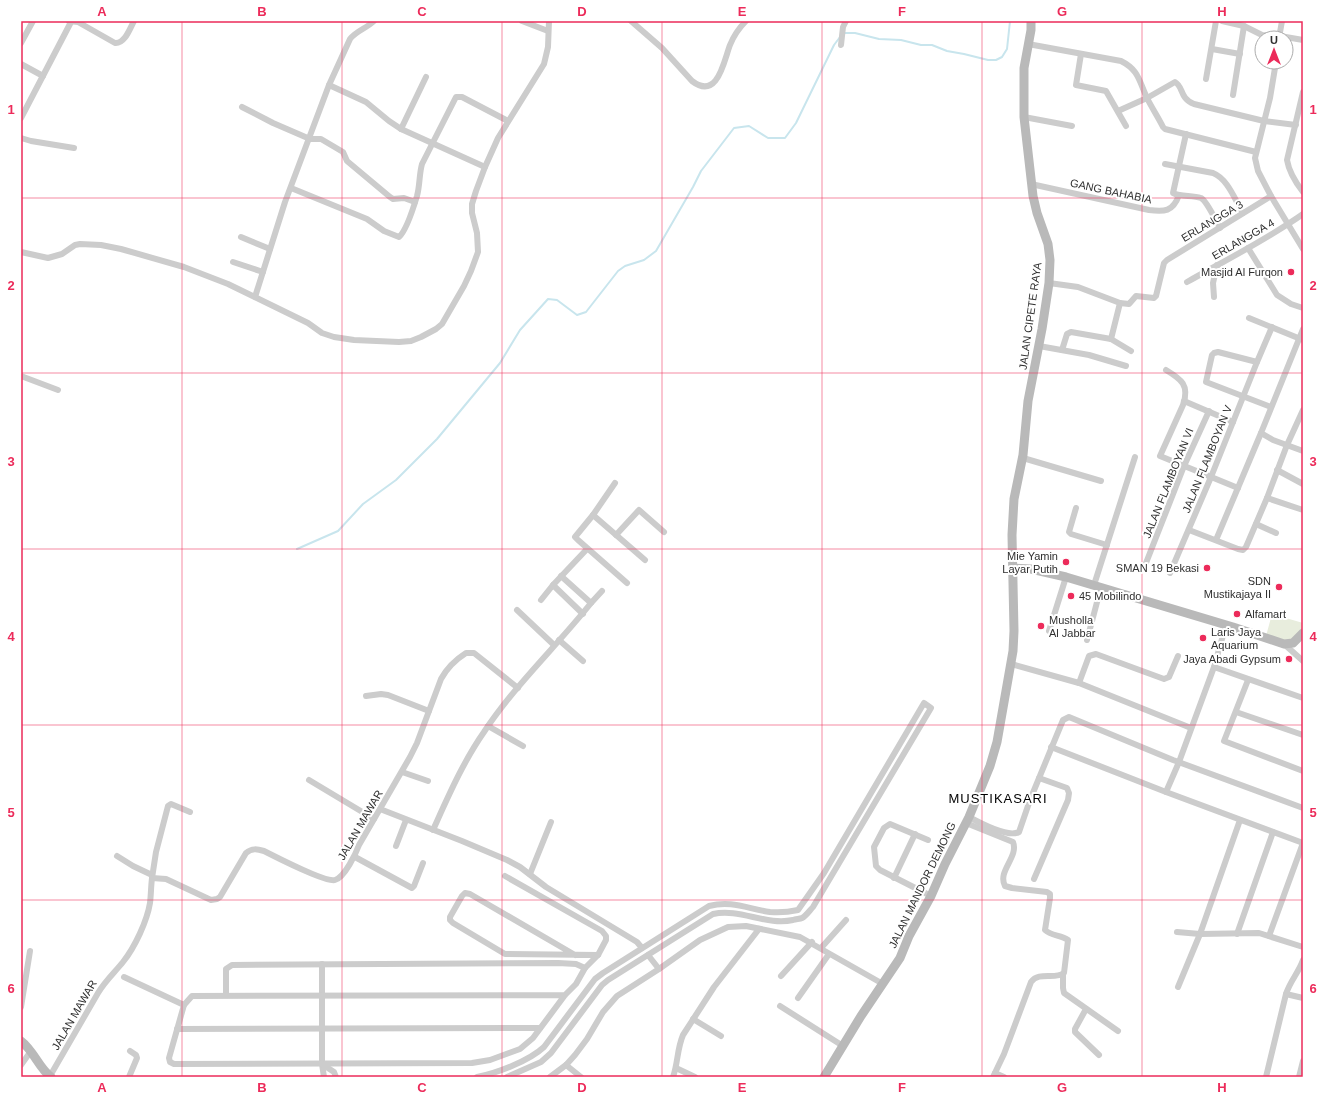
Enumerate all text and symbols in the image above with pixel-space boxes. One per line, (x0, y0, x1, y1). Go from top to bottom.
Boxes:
text: A (97, 4, 107, 19)
text: B (257, 4, 267, 19)
text: C (417, 4, 427, 19)
text: D (577, 4, 587, 19)
text: E (738, 4, 747, 19)
text: F (898, 4, 906, 19)
text: G (1057, 4, 1067, 19)
text: H (1217, 4, 1227, 19)
north arrow (1254, 30, 1294, 70)
text: U (1270, 34, 1278, 46)
text: 1 (7, 102, 15, 117)
text: 1 (1309, 102, 1317, 117)
street label: GANG BAHABIA (1069, 176, 1154, 206)
street label: ERLANGGA 3 (1179, 198, 1245, 244)
street label: ERLANGGA 4 (1210, 216, 1276, 262)
street label: JALAN CIPETE RAYA (1017, 261, 1044, 371)
place label: Masjid Al Furqon (1201, 266, 1283, 278)
marker: Masjid Al Furqon (1286, 267, 1296, 277)
text: 2 (7, 278, 15, 293)
text: 2 (1309, 278, 1317, 293)
street label: JALAN FLAMBOYAN V (1180, 403, 1234, 514)
street label: JALAN FLAMBOYAN VI (1140, 426, 1196, 540)
text: 3 (7, 454, 15, 469)
text: 3 (1309, 454, 1317, 469)
place label: Mie Yamin Layar Putih (1002, 550, 1058, 575)
marker: Mie Yamin Layar Putih (1061, 557, 1071, 567)
place label: SMAN 19 Bekasi (1116, 562, 1199, 574)
marker: SMAN 19 Bekasi (1202, 563, 1212, 573)
place label: SDN Mustikajaya II (1204, 575, 1271, 600)
marker: SDN Mustikajaya II (1274, 582, 1284, 592)
place label: 45 Mobilindo (1079, 590, 1141, 602)
marker: 45 Mobilindo (1066, 591, 1076, 601)
place label: Alfamart (1245, 608, 1286, 620)
marker: Alfamart (1232, 609, 1242, 619)
place label: Musholla Al Jabbar (1049, 614, 1096, 639)
marker: Musholla Al Jabbar (1036, 621, 1046, 631)
place label: Laris Jaya Aquarium (1211, 626, 1262, 651)
text: 4 (7, 629, 15, 644)
text: 4 (1309, 629, 1317, 644)
marker: Laris Jaya Aquarium (1198, 633, 1208, 643)
place label: Jaya Abadi Gypsum (1183, 653, 1281, 665)
marker: Jaya Abadi Gypsum (1284, 654, 1294, 664)
street label: JALAN MAWAR (335, 788, 385, 862)
district label: MUSTIKASARI (948, 791, 1048, 806)
text: 5 (7, 805, 15, 820)
text: 5 (1309, 805, 1317, 820)
street label: JALAN MANDOR DEMONG (886, 820, 958, 950)
street label: JALAN MAWAR (49, 978, 99, 1052)
text: 6 (7, 981, 15, 996)
text: 6 (1309, 981, 1317, 996)
text: A (97, 1080, 107, 1095)
text: B (257, 1080, 267, 1095)
text: C (417, 1080, 427, 1095)
text: D (577, 1080, 587, 1095)
text: E (738, 1080, 747, 1095)
text: F (898, 1080, 906, 1095)
text: G (1057, 1080, 1067, 1095)
text: H (1217, 1080, 1227, 1095)

